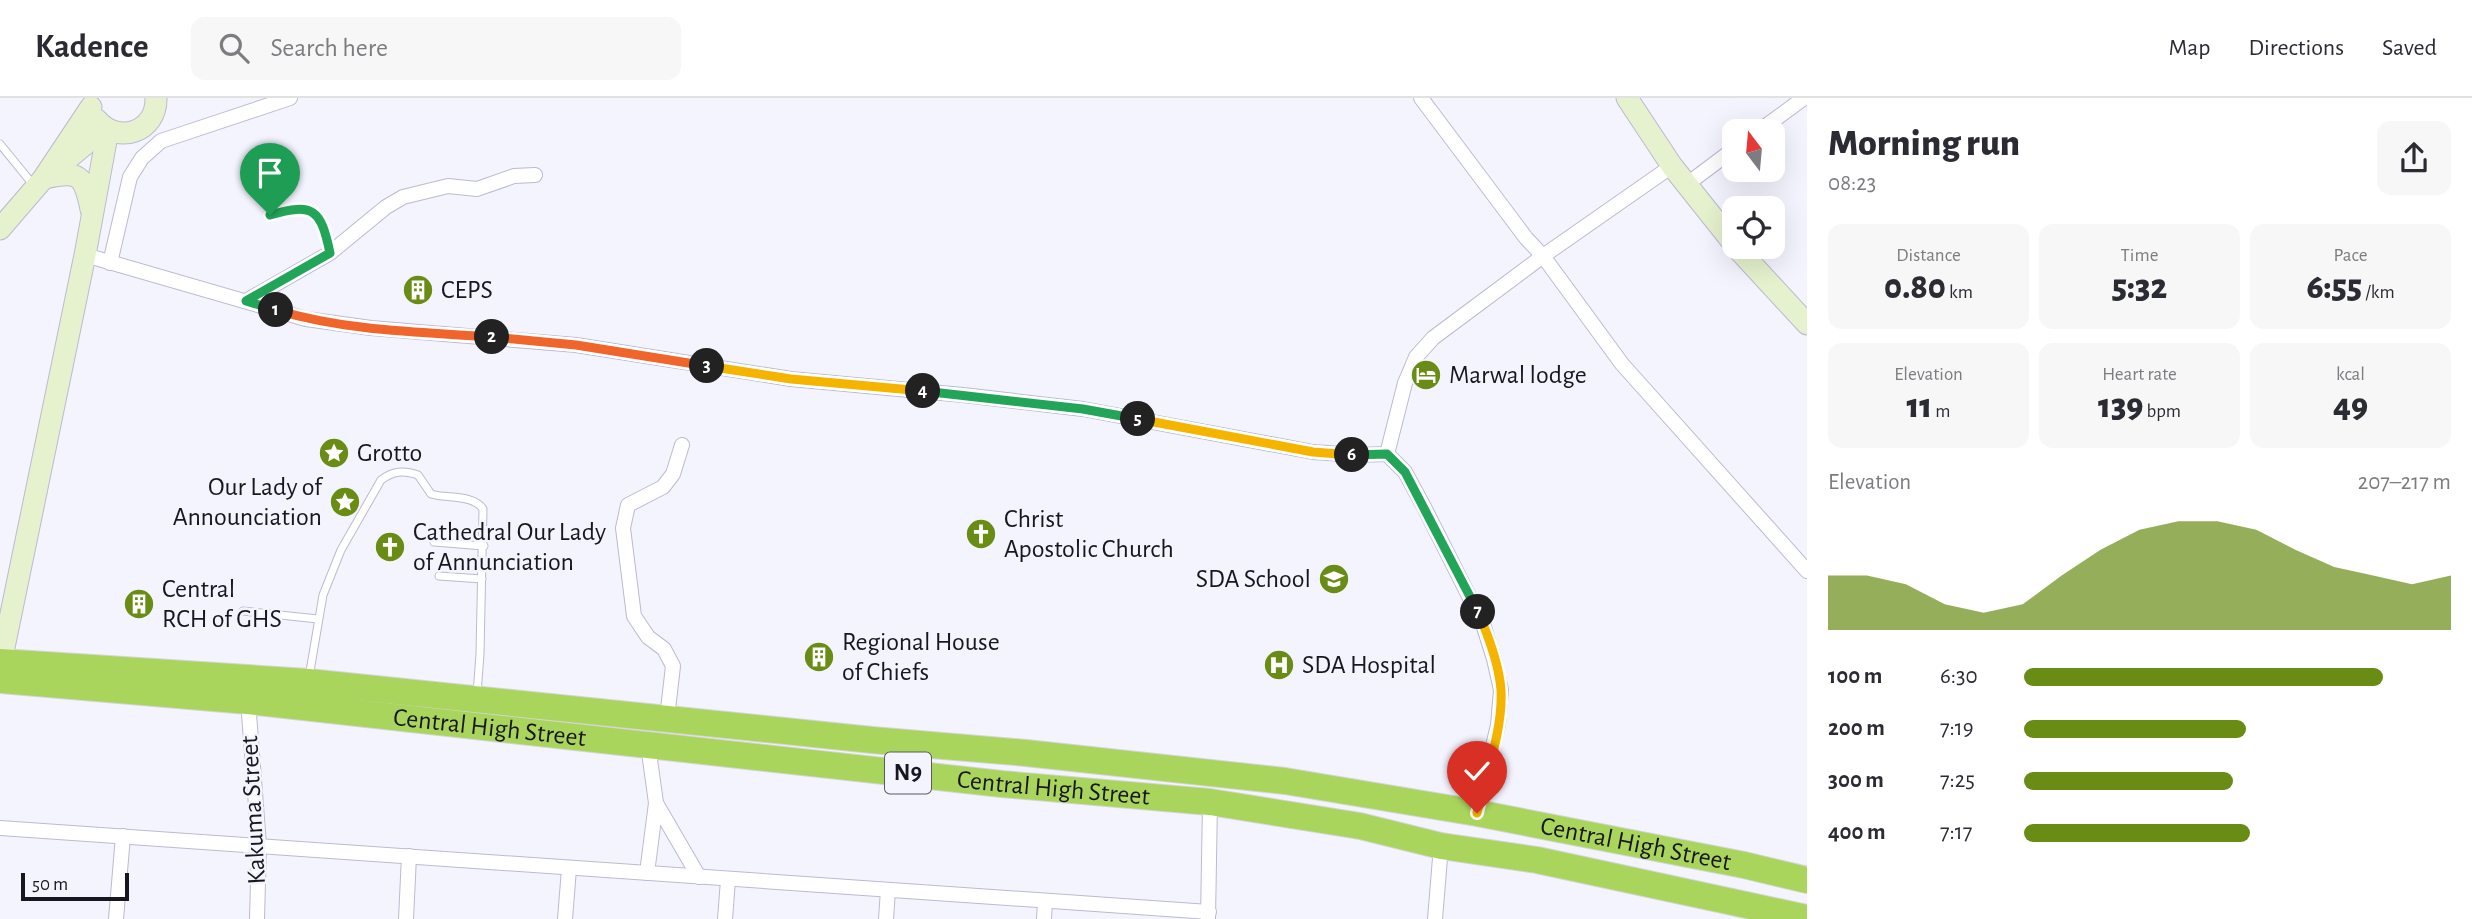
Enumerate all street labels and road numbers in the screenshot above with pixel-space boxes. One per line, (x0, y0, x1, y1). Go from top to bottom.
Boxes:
street label: Central High Street (392, 704, 587, 751)
street label: Kakuma Street (236, 735, 270, 885)
road number: N9 (885, 752, 931, 794)
street label: Central High Street (956, 766, 1151, 810)
street label: Central High Street (1538, 813, 1733, 875)

